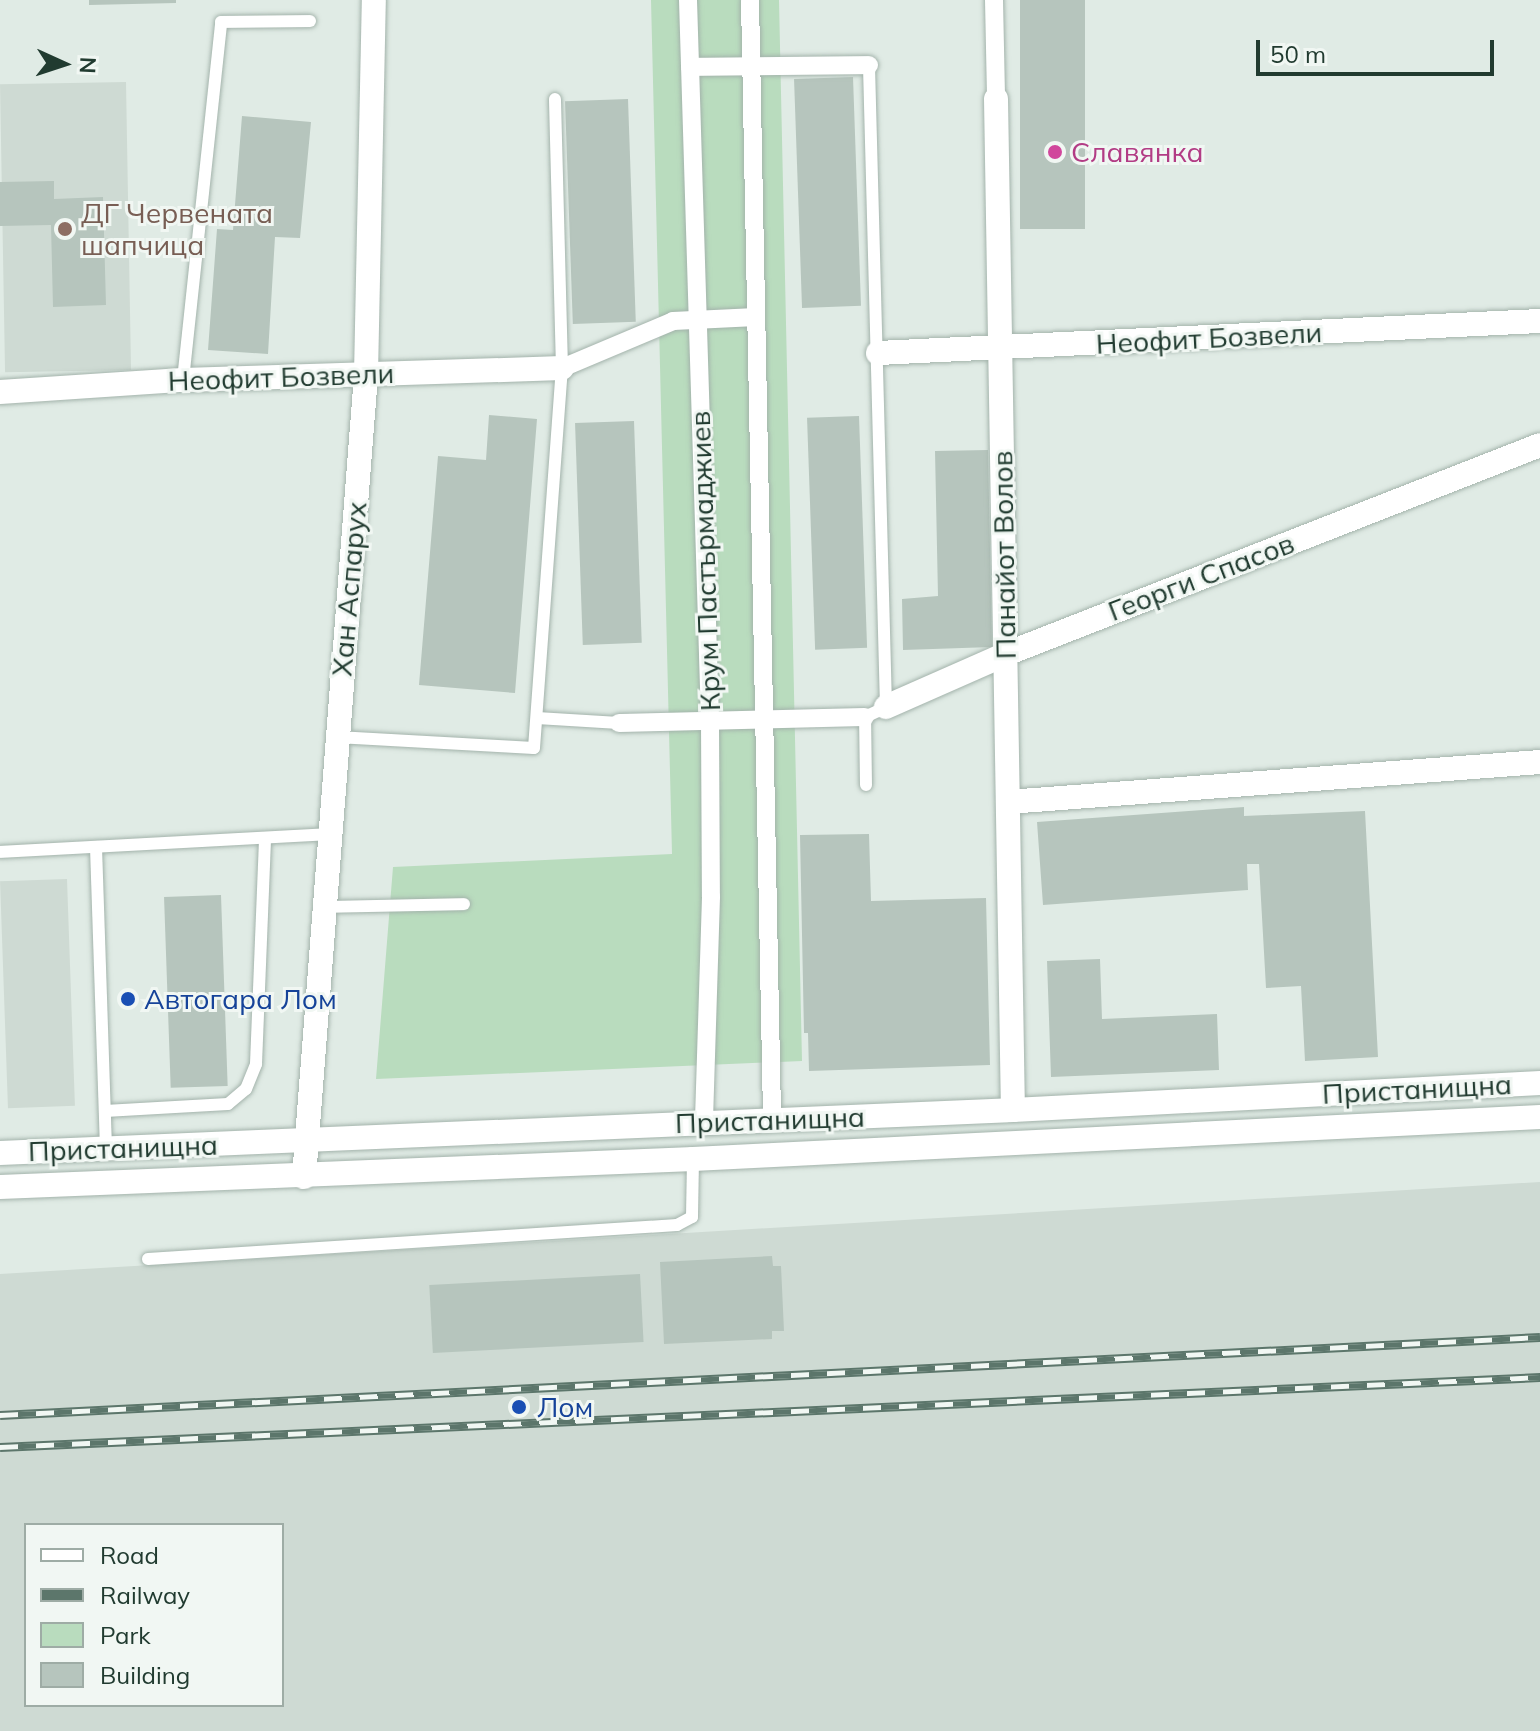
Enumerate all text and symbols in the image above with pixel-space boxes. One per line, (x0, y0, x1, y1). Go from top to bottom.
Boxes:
north arrow (24, 24, 104, 104)
scale bar (1260, 24, 1498, 74)
text: 50 m (1270, 39, 1326, 69)
text: N (74, 56, 102, 74)
place label: Славянка (1071, 135, 1204, 169)
marker: Славянка (1046, 143, 1064, 161)
place label: ДГ Червената шапчица (81, 196, 273, 262)
marker: ДГ Червената шапчица (56, 220, 74, 238)
street label: Неофит Бозвели (1095, 315, 1323, 361)
street label: Неофит Бозвели (167, 356, 395, 398)
street label: Крум Пастърмаджиев (683, 410, 727, 712)
street label: Панайот Волов (985, 450, 1023, 660)
street label: Хан Аспарух (325, 500, 373, 678)
street label: Георги Спасов (1103, 526, 1299, 628)
place label: Автогара Лом (144, 982, 337, 1016)
marker: Автогара Лом (119, 990, 137, 1008)
street label: Пристанищна (1321, 1067, 1513, 1111)
street label: Пристанищна (674, 1100, 866, 1140)
street label: Пристанищна (27, 1128, 219, 1168)
place label: Лом (537, 1390, 593, 1424)
marker: Лом (508, 1396, 530, 1418)
legend (24, 1523, 284, 1707)
text: Road (100, 1540, 159, 1570)
text: Railway (100, 1580, 190, 1610)
text: Park (100, 1620, 151, 1650)
text: Building (100, 1660, 190, 1690)

